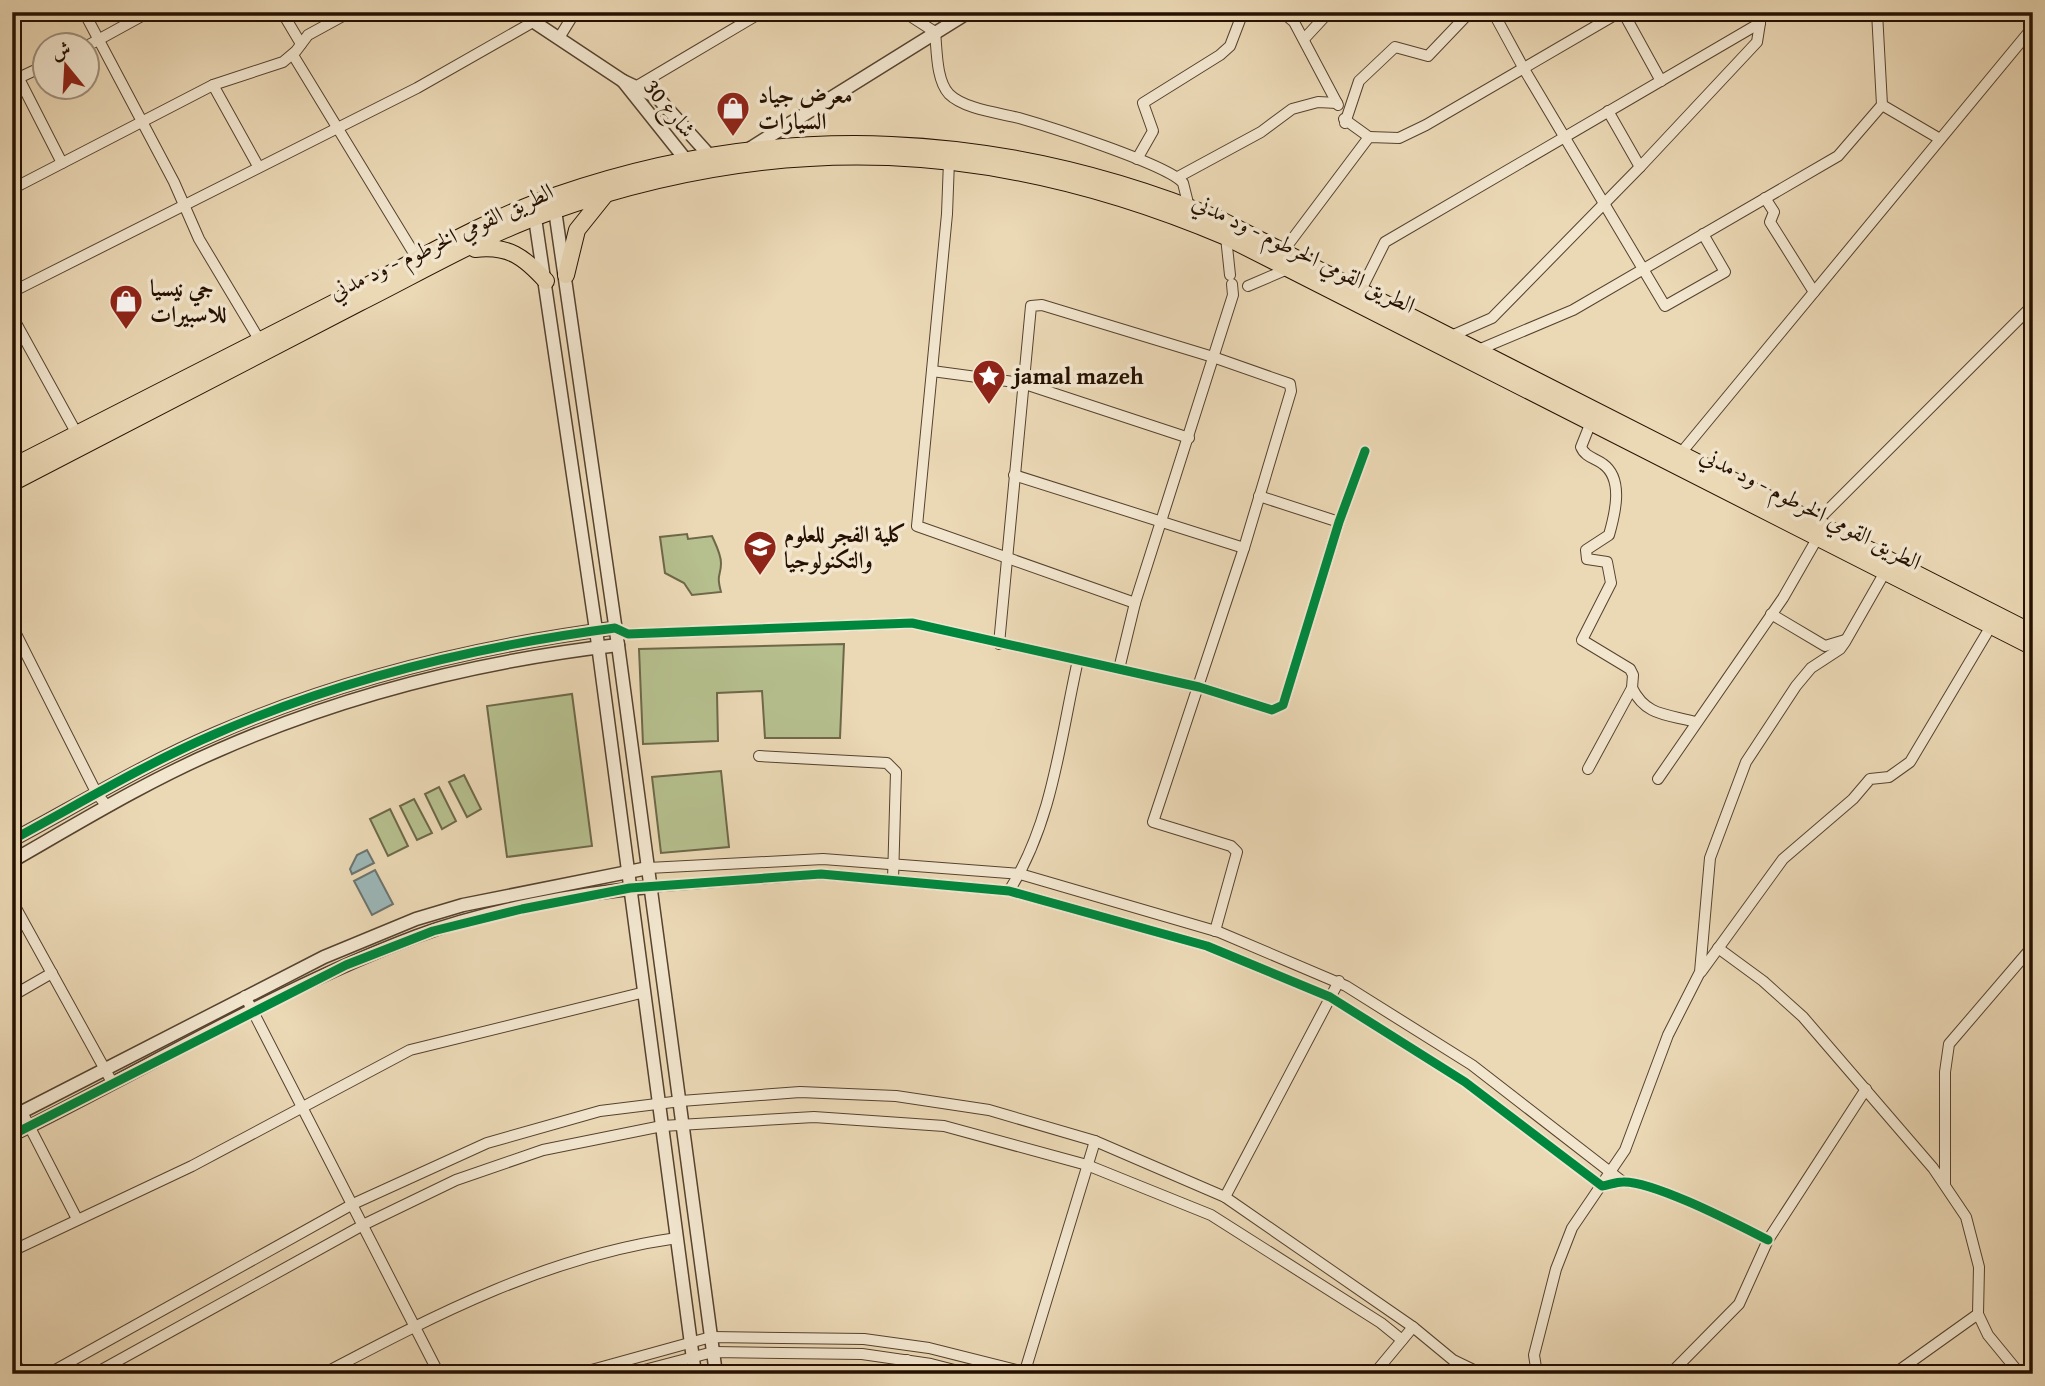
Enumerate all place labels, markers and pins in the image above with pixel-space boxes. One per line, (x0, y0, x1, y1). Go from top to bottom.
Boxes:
place label: معرض جياد السيارات (758, 78, 853, 137)
shop icon: معرض جياد السيارات (714, 89, 752, 138)
place label: جي نيسيا للاسبيرات (150, 271, 226, 330)
shop icon: جي نيسيا للاسبيرات (107, 282, 145, 331)
place icon: jamal mazeh (970, 357, 1008, 406)
place label: jamal mazeh (1010, 359, 1144, 392)
place label: كلية الفجر للعلوم والتكنولوجيا (784, 517, 907, 576)
school or university icon: كلية الفجر للعلوم والتكنولوجيا (741, 528, 779, 577)

